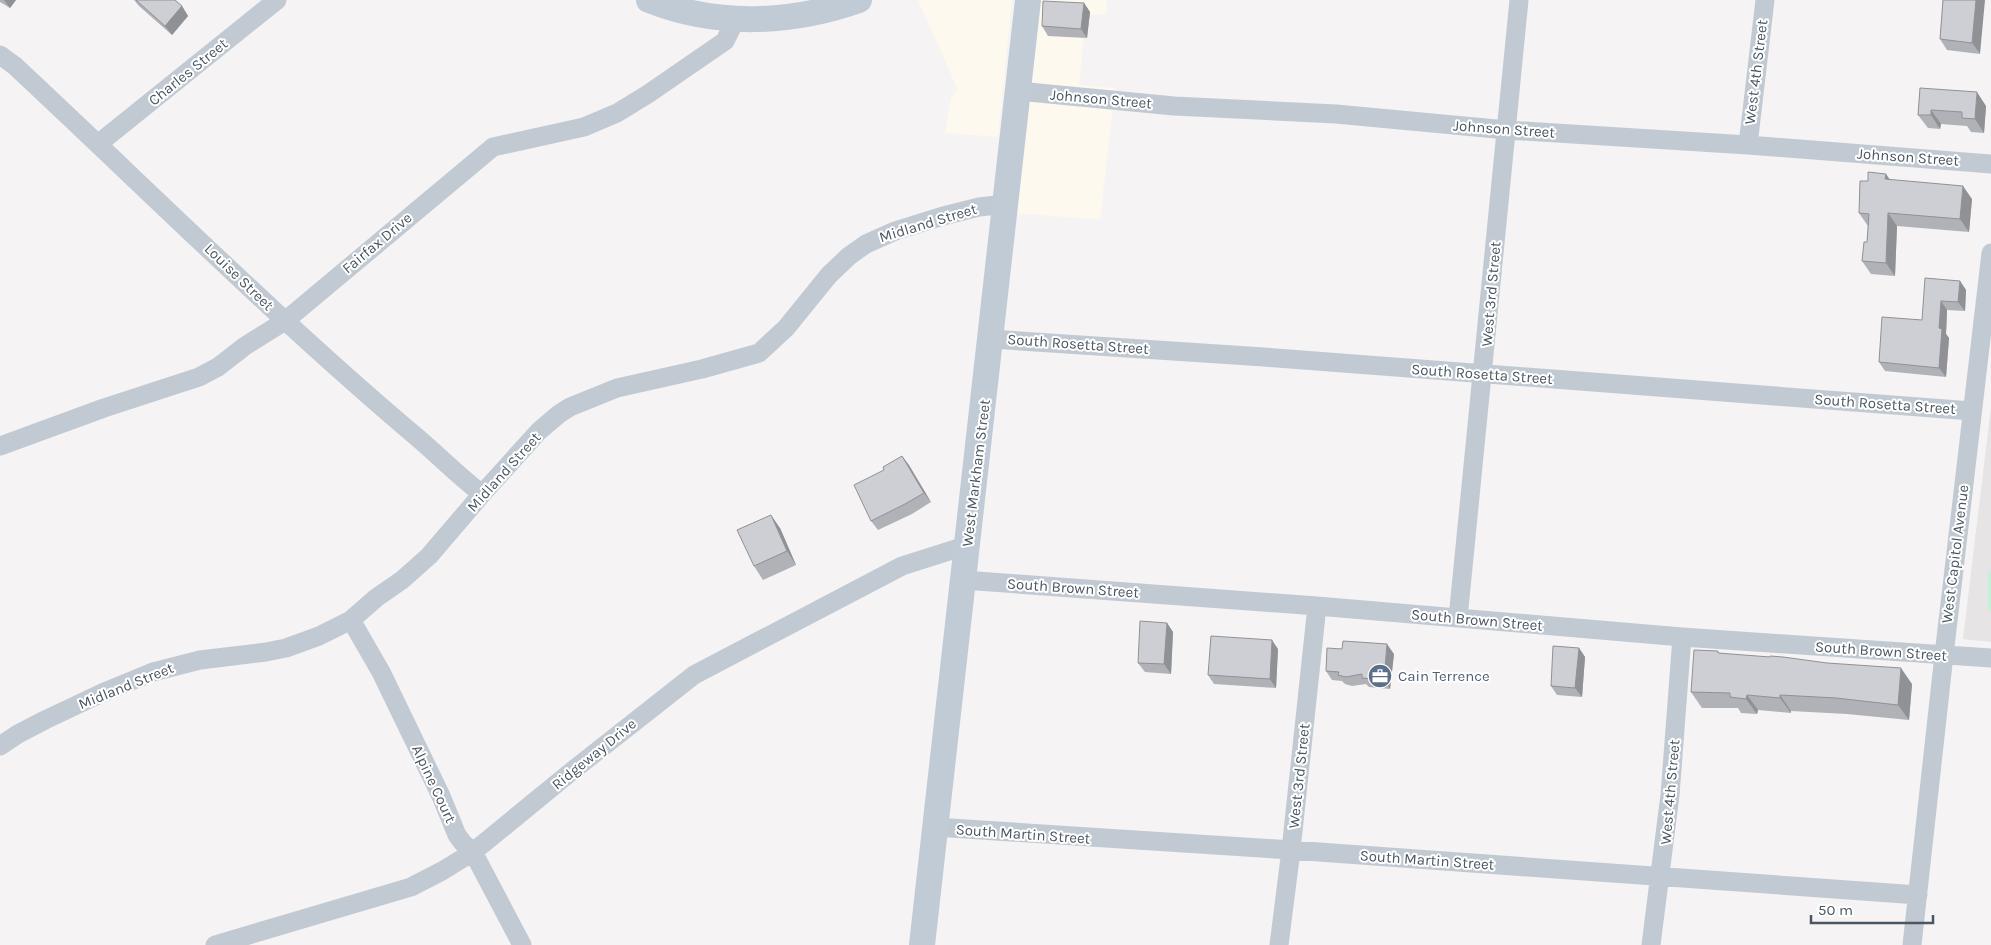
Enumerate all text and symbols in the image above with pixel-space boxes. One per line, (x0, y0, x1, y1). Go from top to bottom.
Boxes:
street label: West 4th Street (1741, 18, 1771, 125)
street label: Charles Street (145, 34, 231, 109)
street label: Johnson Street (1049, 86, 1153, 112)
street label: Johnson Street (1452, 116, 1556, 142)
street label: Johnson Street (1856, 144, 1960, 170)
street label: Midland Street (877, 199, 979, 246)
street label: Fairfax Drive (339, 209, 415, 277)
street label: Louise Street (201, 240, 278, 315)
street label: West 3rd Street (1477, 240, 1505, 347)
street label: South Rosetta Street (1007, 330, 1150, 358)
street label: South Rosetta Street (1411, 360, 1554, 388)
street label: South Rosetta Street (1814, 390, 1957, 418)
street label: West Markham Street (958, 398, 994, 548)
street label: Midland Street (463, 428, 545, 516)
street label: West Capitol Avenue (1938, 484, 1972, 624)
street label: South Brown Street (1006, 574, 1140, 602)
street label: South Brown Street (1410, 605, 1544, 635)
street label: South Brown Street (1814, 637, 1948, 665)
street label: Midland Street (76, 659, 177, 713)
office icon: Cain Terrence (1367, 663, 1393, 689)
place label: Cain Terrence (1398, 667, 1490, 685)
street label: Ridgeway Drive (548, 714, 640, 794)
street label: West 3rd Street (1285, 722, 1314, 829)
street label: West 4th Street (1656, 738, 1684, 845)
street label: Alpine Court (408, 742, 460, 826)
street label: South Martin Street (955, 820, 1091, 848)
street label: South Martin Street (1359, 846, 1495, 874)
scale bar (1811, 892, 1934, 924)
text: 50 m (1818, 901, 1853, 919)

